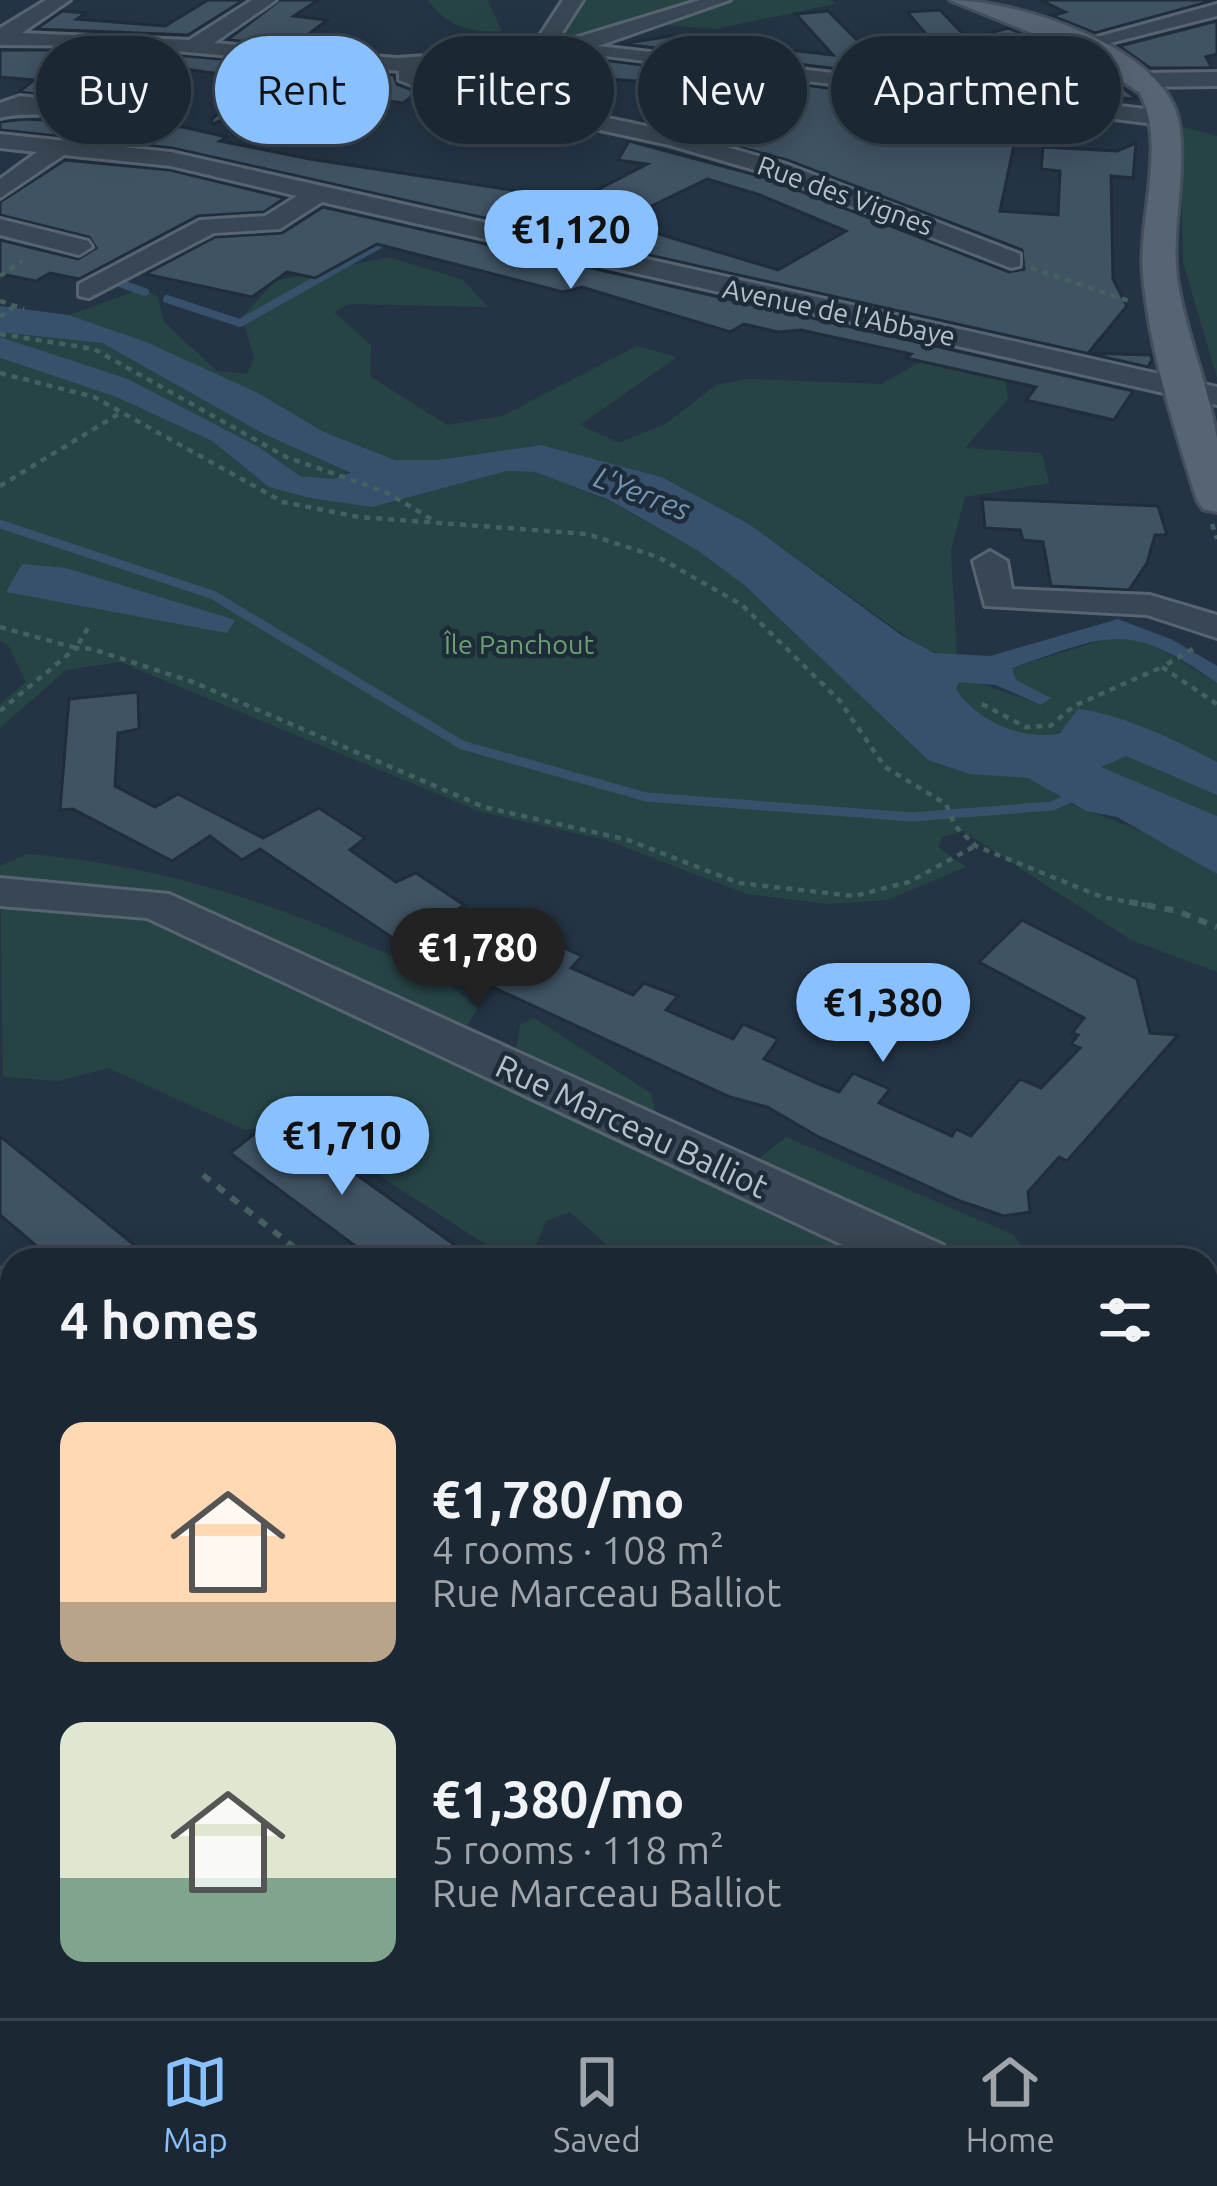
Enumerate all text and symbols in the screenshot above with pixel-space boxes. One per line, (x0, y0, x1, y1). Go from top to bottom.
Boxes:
chip: Buy (36, 36, 191, 144)
chip: Rent (215, 36, 389, 144)
chip: Filters (413, 36, 614, 144)
chip: New (638, 36, 807, 144)
chip: Apartment (831, 36, 1121, 144)
street label: Rue des Vignes (754, 149, 937, 241)
pin: €1,120 (473, 190, 669, 292)
text: €1,120 (511, 207, 631, 250)
street label: Avenue de l'Abbaye (720, 273, 958, 351)
water label: L'Yerres (590, 459, 695, 527)
park label: Île Panchout (443, 629, 594, 659)
pin: €1,780 (380, 908, 576, 1010)
text: €1,780 (418, 925, 538, 968)
pin: €1,380 (785, 963, 981, 1065)
text: €1,380 (823, 980, 943, 1023)
street label: Rue Marceau Balliot (490, 1046, 774, 1205)
pin: €1,710 (244, 1096, 440, 1198)
text: €1,710 (282, 1113, 402, 1156)
icon: filters (1092, 1287, 1158, 1353)
text: 4 homes (60, 1291, 259, 1349)
icon: home (156, 1470, 300, 1614)
text: €1,780/mo (432, 1470, 684, 1528)
text: 4 rooms · 108 m² (432, 1528, 724, 1571)
text: Rue Marceau Balliot (432, 1571, 781, 1614)
icon: home (156, 1770, 300, 1914)
text: €1,380/mo (432, 1770, 684, 1828)
text: 5 rooms · 118 m² (432, 1828, 724, 1871)
text: Rue Marceau Balliot (432, 1871, 781, 1914)
tab: Map (162, 2049, 228, 2158)
tab: Saved (553, 2049, 641, 2158)
tab: Home (966, 2049, 1055, 2158)

